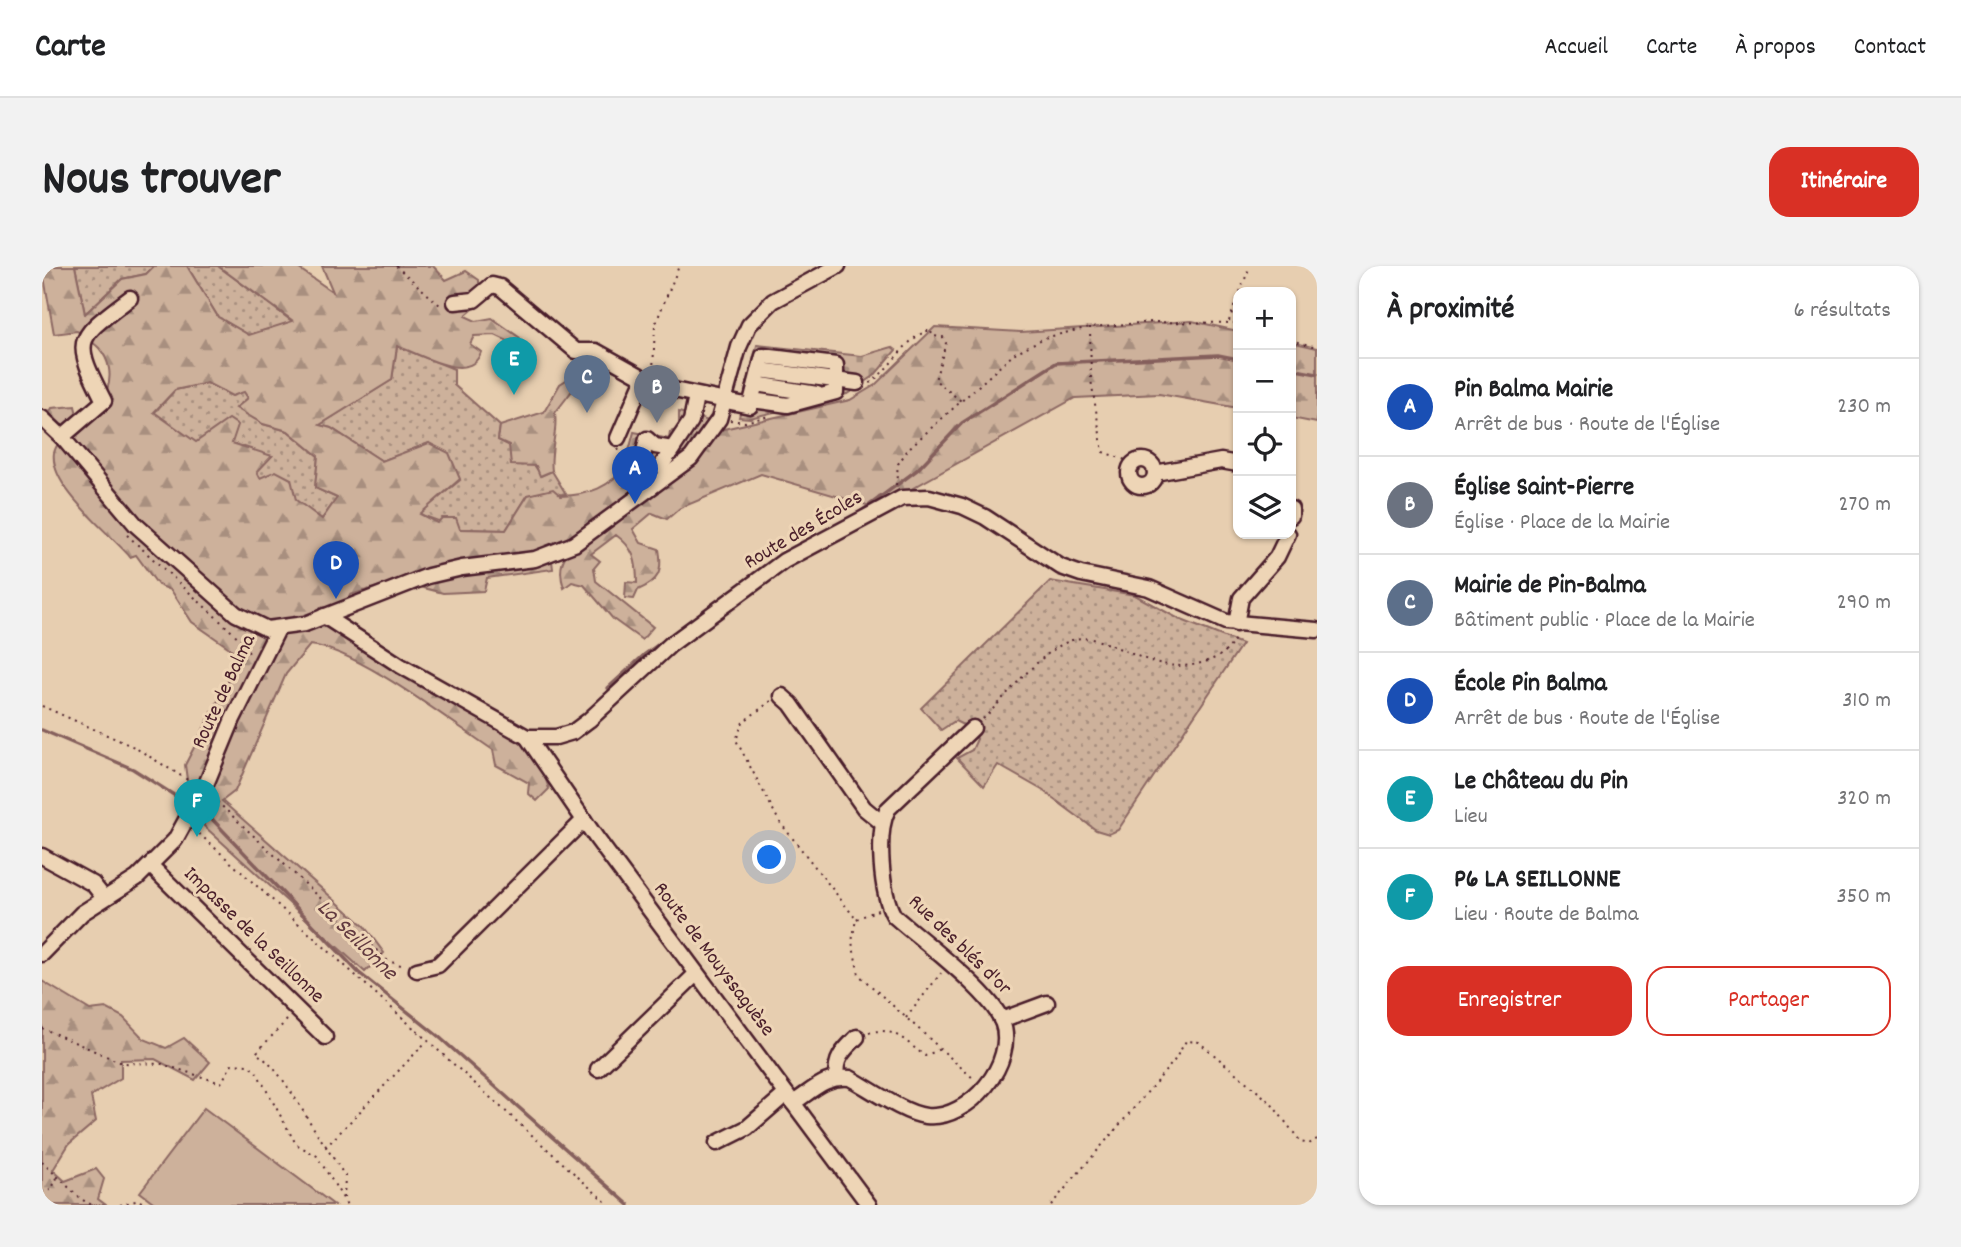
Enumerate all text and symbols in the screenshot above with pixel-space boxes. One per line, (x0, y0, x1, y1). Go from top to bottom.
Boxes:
text: Carte (35, 25, 106, 72)
text: Accueil (1544, 31, 1608, 65)
text: Carte (1646, 31, 1697, 65)
text: À propos (1735, 31, 1816, 65)
text: Contact (1854, 31, 1926, 65)
text: Nous trouver (42, 147, 280, 217)
button: Itinéraire (1769, 147, 1919, 217)
map controls (1233, 287, 1296, 539)
button: + (1233, 287, 1296, 350)
text: À proximité (1387, 290, 1514, 333)
text: 6 résultats (1794, 295, 1891, 328)
pin: E (491, 337, 537, 395)
button: − (1233, 350, 1296, 413)
pin: C (564, 355, 610, 413)
pin: B (634, 365, 680, 423)
text: Pin Balma Mairie (1454, 372, 1613, 409)
text: A (1404, 391, 1416, 424)
text: 230 m (1837, 391, 1891, 424)
text: Arrêt de bus · Route de l'Église (1454, 409, 1720, 442)
button: locate (1233, 413, 1296, 476)
pin: A (612, 446, 658, 504)
text: Église Saint-Pierre (1454, 470, 1634, 507)
button: layers (1233, 476, 1296, 539)
street label: Route des Écoles (739, 484, 869, 578)
text: B (1405, 489, 1415, 522)
text: 270 m (1839, 489, 1891, 522)
text: Église · Place de la Mairie (1454, 507, 1670, 540)
pin: D (313, 541, 359, 599)
text: Mairie de Pin-Balma (1454, 568, 1646, 605)
text: C (1404, 587, 1416, 620)
text: 290 m (1837, 587, 1891, 620)
text: Bâtiment public · Place de la Mairie (1454, 605, 1755, 638)
street label: Route de Balma (185, 629, 265, 754)
text: École Pin Balma (1454, 666, 1607, 703)
text: D (1404, 685, 1416, 718)
text: 310 m (1842, 685, 1891, 718)
text: Arrêt de bus · Route de l'Église (1454, 703, 1720, 736)
text: Le Château du Pin (1454, 764, 1628, 801)
pin: F (174, 779, 220, 837)
text: E (1405, 783, 1415, 816)
text: 320 m (1837, 783, 1891, 816)
text: Lieu (1454, 801, 1488, 834)
your location (752, 840, 786, 874)
street label: Impasse de la Seillonne (176, 861, 330, 1011)
text: P6 LA SEILLONNE (1454, 862, 1620, 899)
street label: Route de Mouyssaguèse (645, 877, 781, 1043)
text: F (1405, 881, 1415, 914)
text: 350 m (1837, 881, 1891, 914)
street label: Rue des blés d'or (900, 889, 1018, 1003)
water label: La Seillonne (308, 893, 405, 990)
text: Lieu · Route de Balma (1454, 899, 1639, 932)
button: Enregistrer (1387, 966, 1632, 1036)
button: Partager (1646, 966, 1891, 1036)

